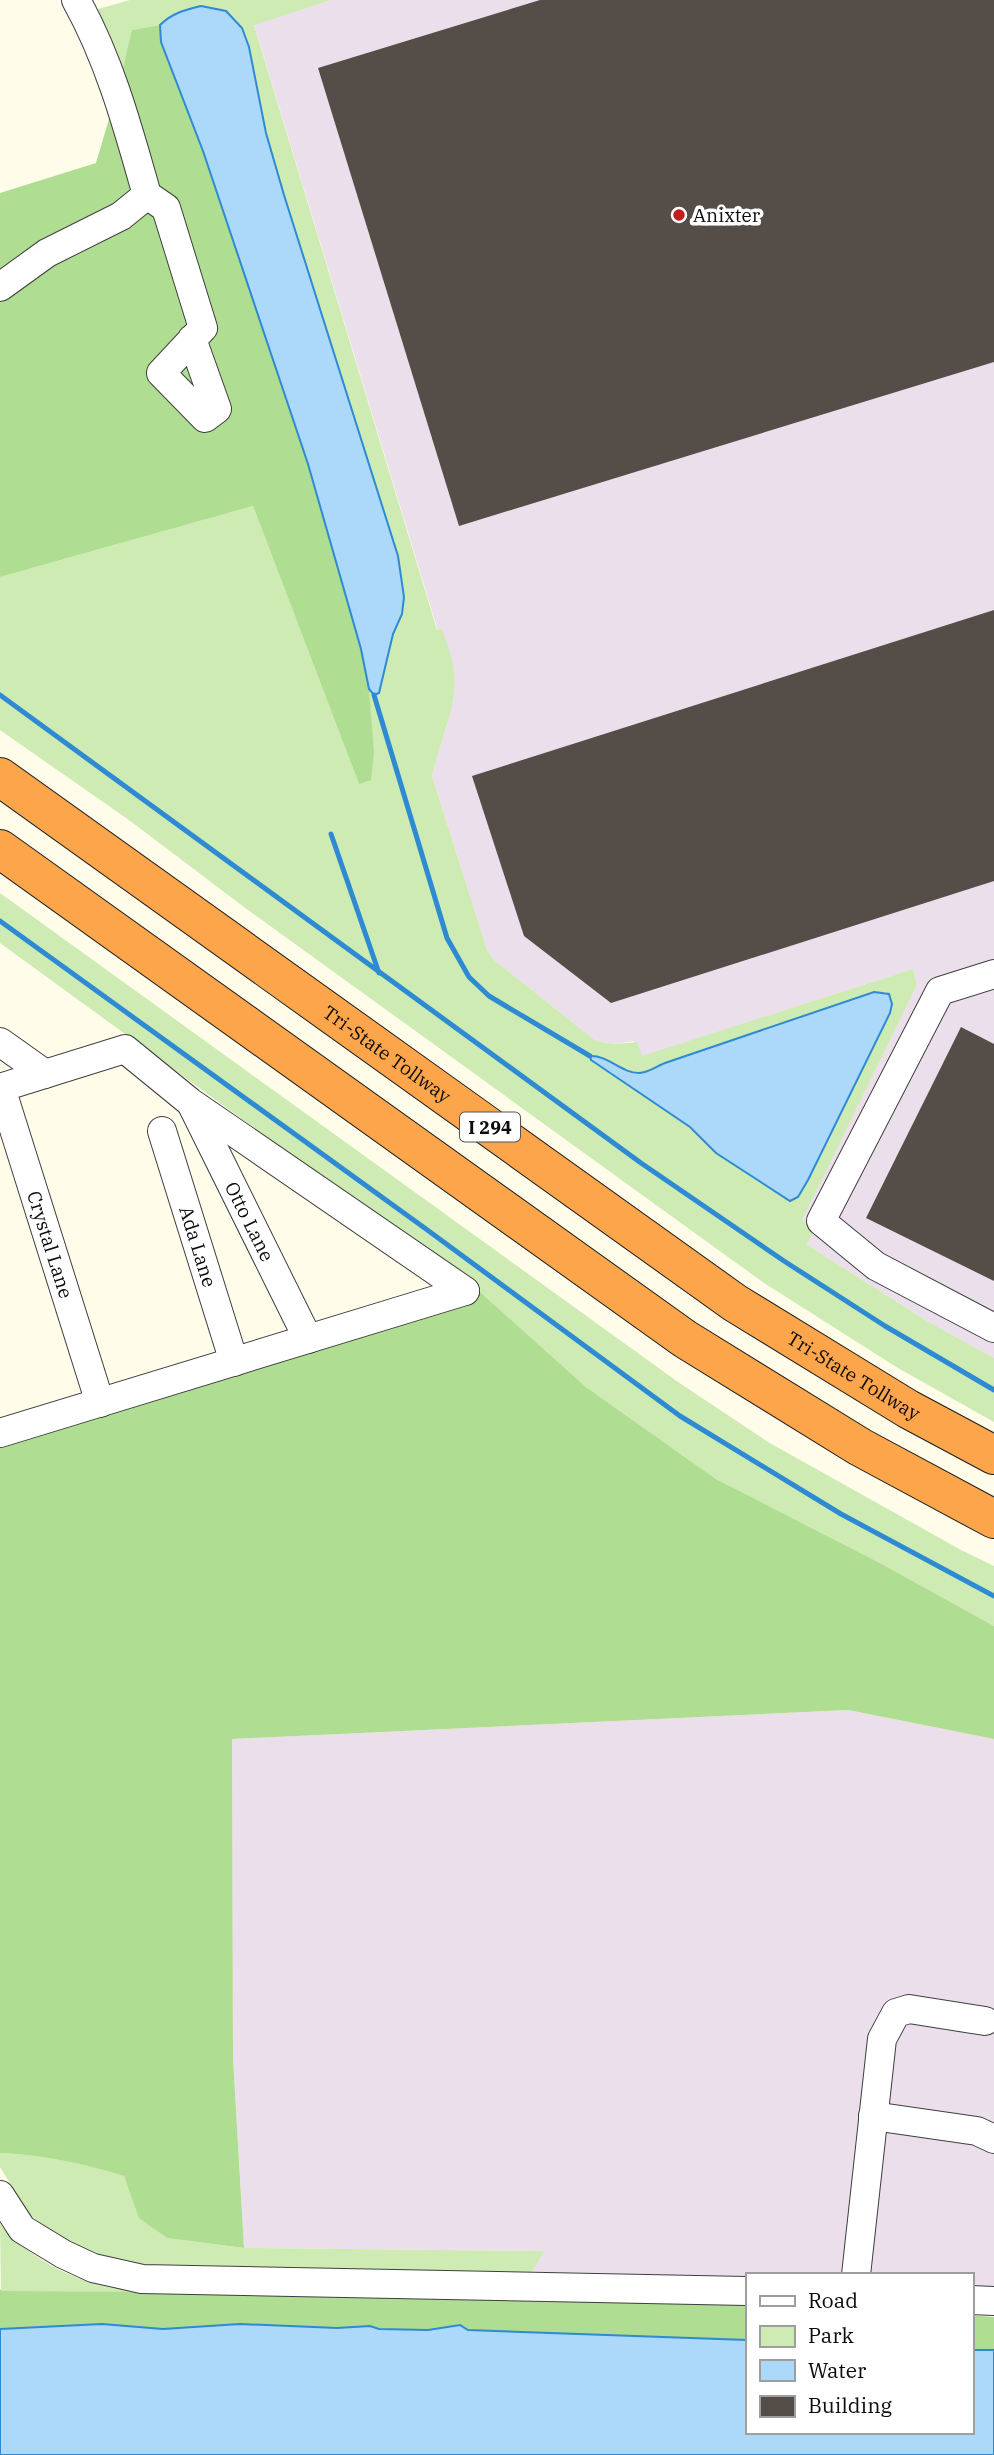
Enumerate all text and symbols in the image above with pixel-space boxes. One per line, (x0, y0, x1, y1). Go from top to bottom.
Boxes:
place label: Anixter (693, 203, 761, 227)
marker: Anixter (671, 207, 687, 223)
street label: Tri-State Tollway (318, 1000, 456, 1108)
road number: I 294 (460, 1112, 520, 1142)
street label: Otto Lane (220, 1178, 280, 1265)
street label: Crystal Lane (22, 1188, 78, 1301)
street label: Ada Lane (174, 1203, 222, 1290)
street label: Tri-State Tollway (783, 1326, 925, 1426)
legend (746, 2273, 973, 2434)
text: Road (808, 2286, 858, 2314)
text: Park (808, 2321, 855, 2349)
text: Water (808, 2356, 867, 2384)
text: Building (808, 2391, 893, 2419)

